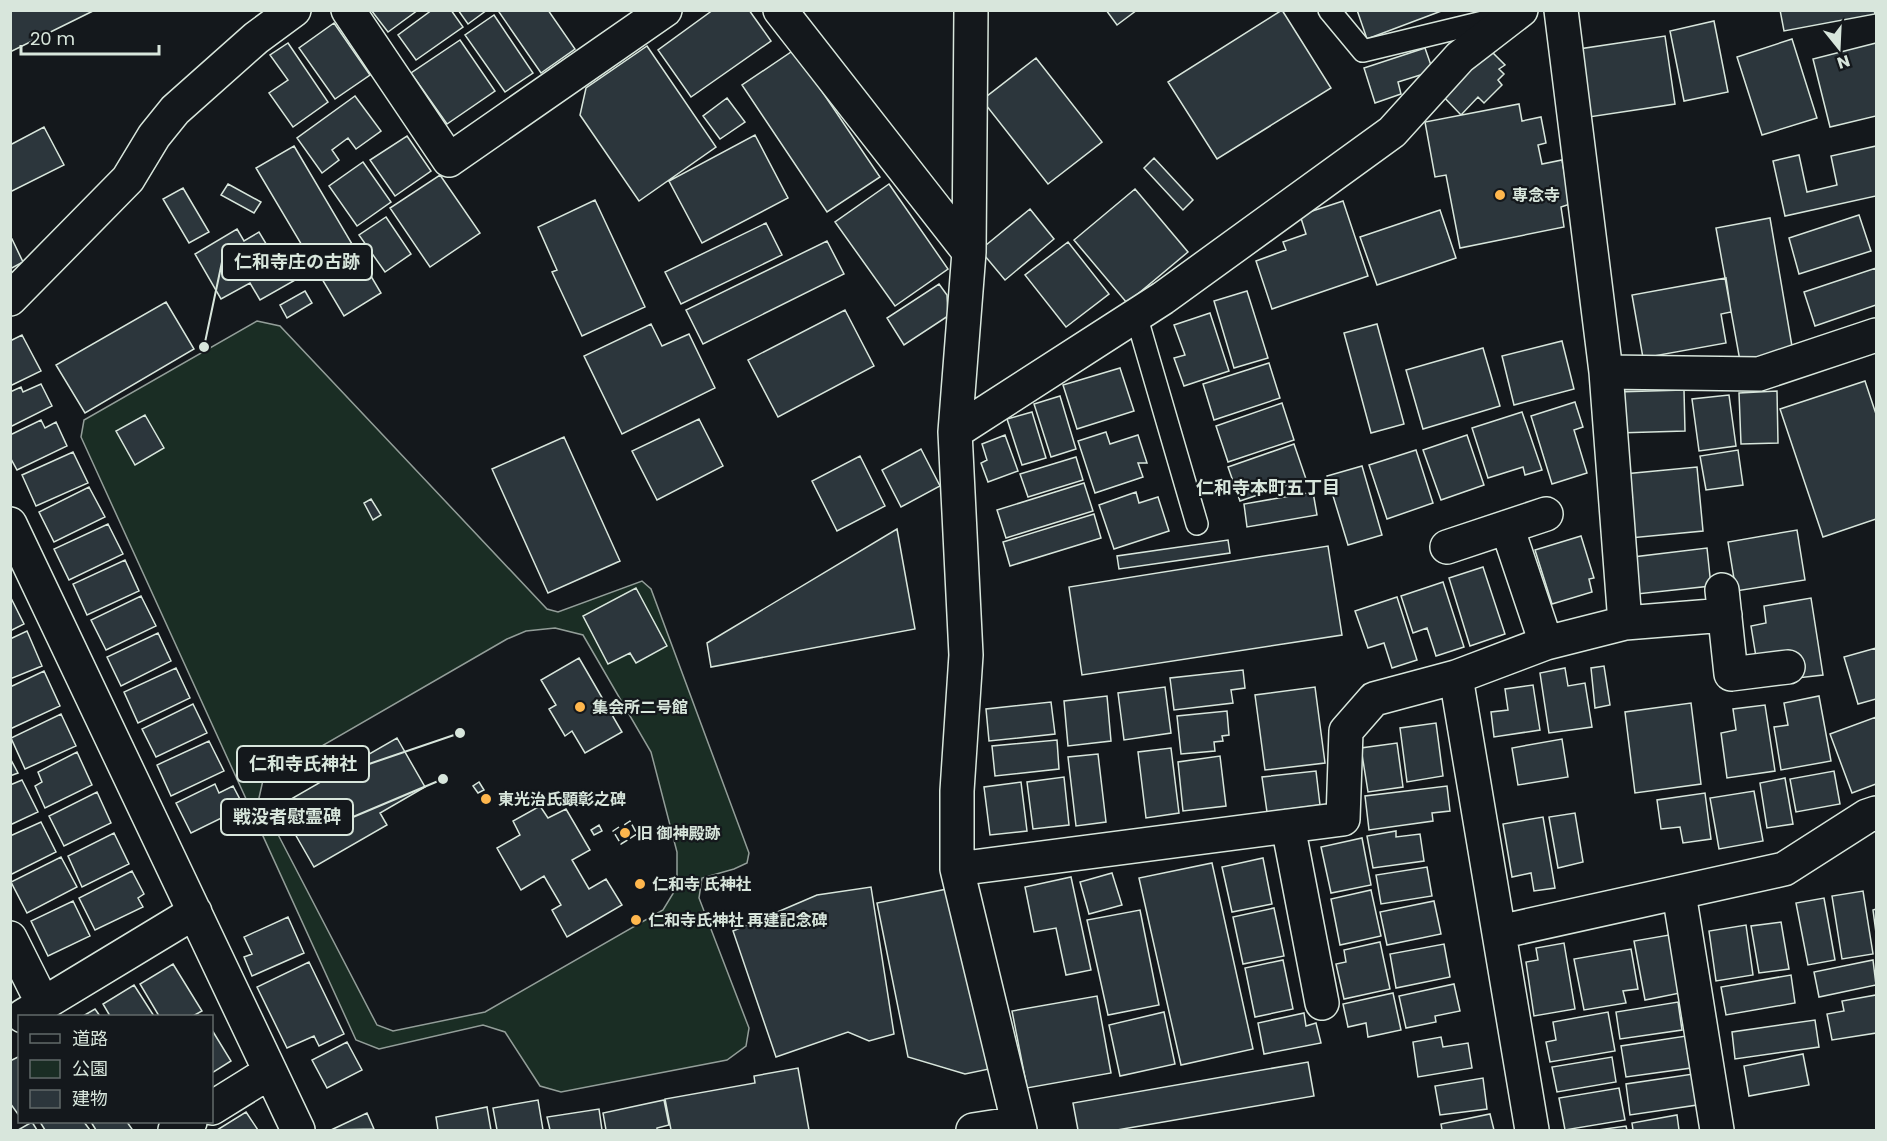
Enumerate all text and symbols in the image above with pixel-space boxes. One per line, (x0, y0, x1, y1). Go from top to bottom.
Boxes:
scale bar (21, 18, 159, 56)
north arrow (1809, 18, 1869, 78)
text: 20 m (30, 26, 75, 51)
text: N (1834, 49, 1853, 75)
place label: 専念寺 (1512, 184, 1560, 207)
marker: 専念寺 (1493, 188, 1507, 202)
callout: 仁和寺庄の古跡 (222, 244, 372, 280)
text: 仁和寺庄の古跡 (234, 249, 360, 274)
district label: 仁和寺本町五丁目 (1196, 475, 1340, 500)
place label: 集会所二号館 (592, 696, 688, 719)
marker: 集会所二号館 (573, 700, 587, 714)
callout: 仁和寺氏神社 (237, 746, 369, 782)
text: 仁和寺氏神社 (249, 751, 357, 776)
place label: 東光治氏顕彰之碑 (498, 788, 626, 811)
marker: 東光治氏顕彰之碑 (479, 792, 493, 806)
callout: 戦没者慰霊碑 (221, 799, 353, 835)
text: 戦没者慰霊碑 (233, 804, 341, 829)
place label: 旧 御神殿跡 (637, 822, 720, 845)
marker: 旧 御神殿跡 (618, 826, 632, 840)
place label: 仁和寺 氏神社 (652, 873, 751, 896)
marker: 仁和寺 氏神社 (633, 877, 647, 891)
place label: 仁和寺氏神社 再建記念碑 (648, 909, 827, 932)
marker: 仁和寺氏神社 再建記念碑 (629, 913, 643, 927)
legend (18, 1015, 213, 1123)
text: 道路 (72, 1026, 108, 1051)
text: 公園 (72, 1056, 108, 1081)
text: 建物 (72, 1086, 108, 1111)

